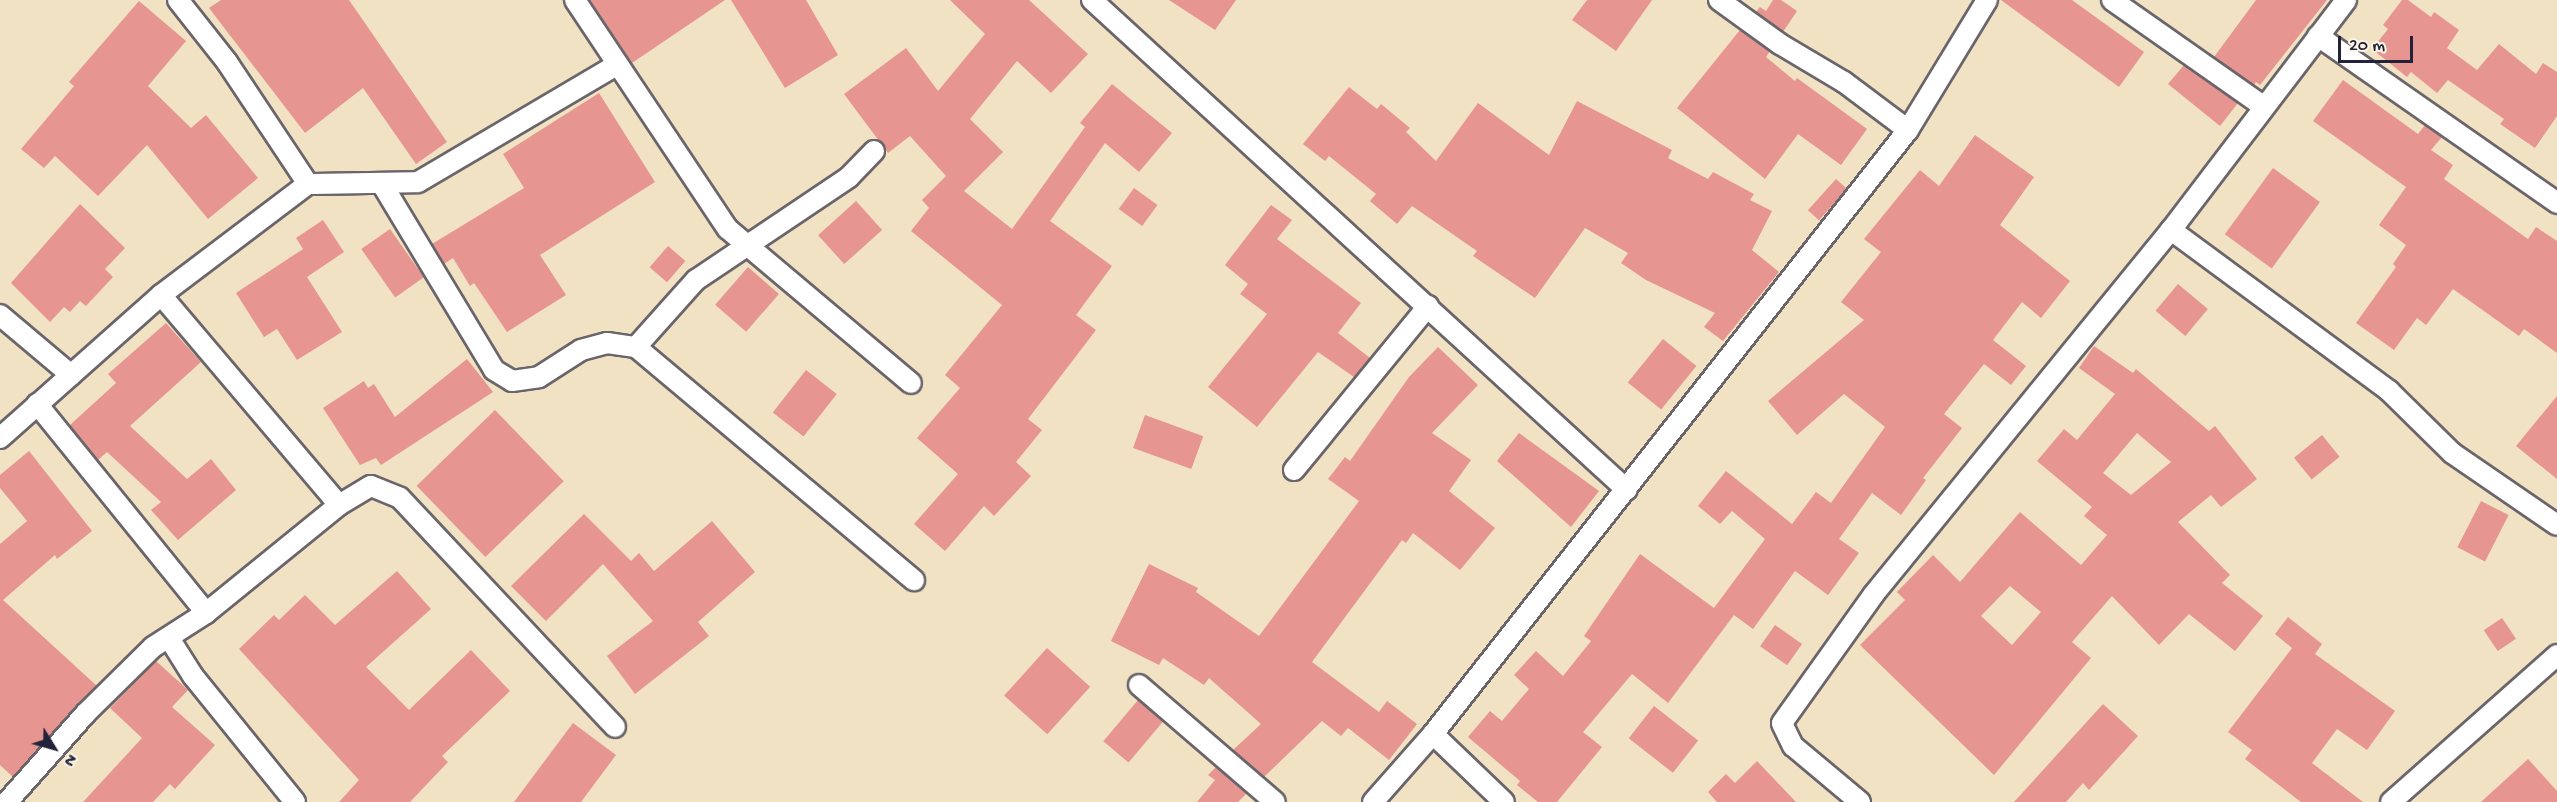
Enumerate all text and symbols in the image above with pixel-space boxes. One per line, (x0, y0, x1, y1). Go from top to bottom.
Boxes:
scale bar (2341, 24, 2416, 62)
text: 20 m (2349, 36, 2385, 57)
north arrow (24, 718, 84, 778)
text: N (58, 749, 80, 769)

